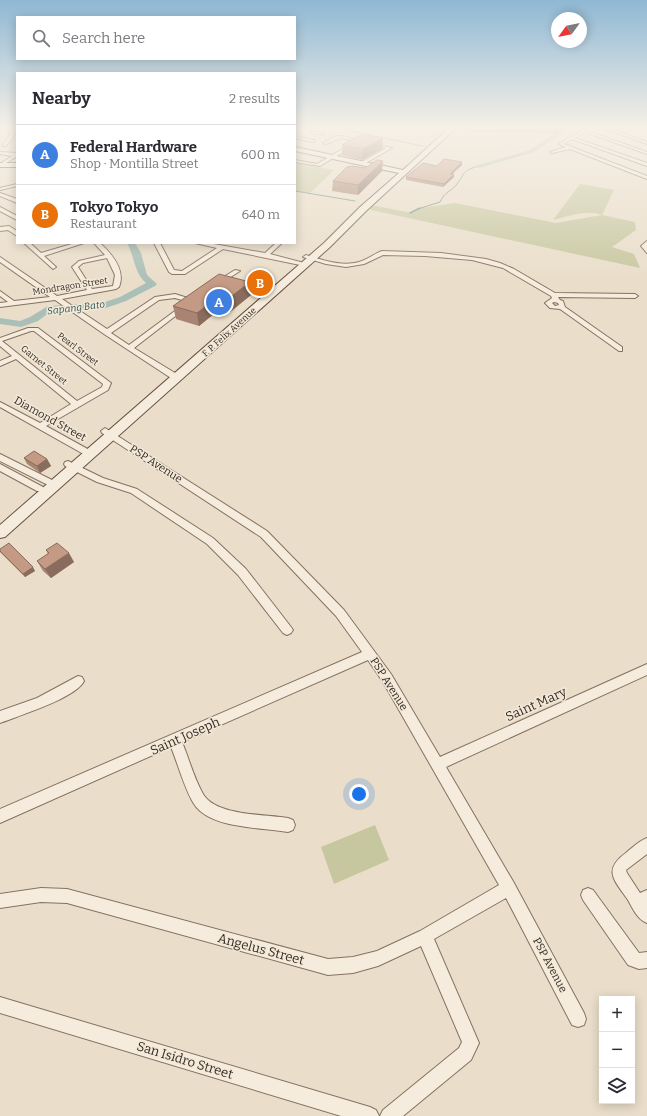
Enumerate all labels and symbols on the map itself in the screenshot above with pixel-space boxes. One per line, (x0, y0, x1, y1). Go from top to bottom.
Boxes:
north arrow (551, 12, 587, 48)
pin: B (247, 268, 273, 298)
street label: Mondragon Street (32, 275, 109, 297)
pin: A (206, 287, 232, 317)
water label: Sapang Bato (46, 298, 106, 317)
street label: F. P. Felix Avenue (200, 305, 258, 359)
street label: Pearl Street (56, 330, 101, 368)
street label: Garnet Street (19, 343, 70, 387)
street label: Diamond Street (12, 394, 88, 444)
street label: PSP Avenue (127, 442, 185, 486)
street label: PSP Avenue (368, 655, 410, 713)
street label: Saint Mary (503, 684, 569, 724)
street label: Saint Joseph (148, 714, 222, 758)
your location (349, 784, 369, 804)
street label: Angelus Street (216, 930, 306, 968)
street label: PSP Avenue (530, 935, 570, 995)
street label: San Isidro Street (135, 1038, 235, 1082)

